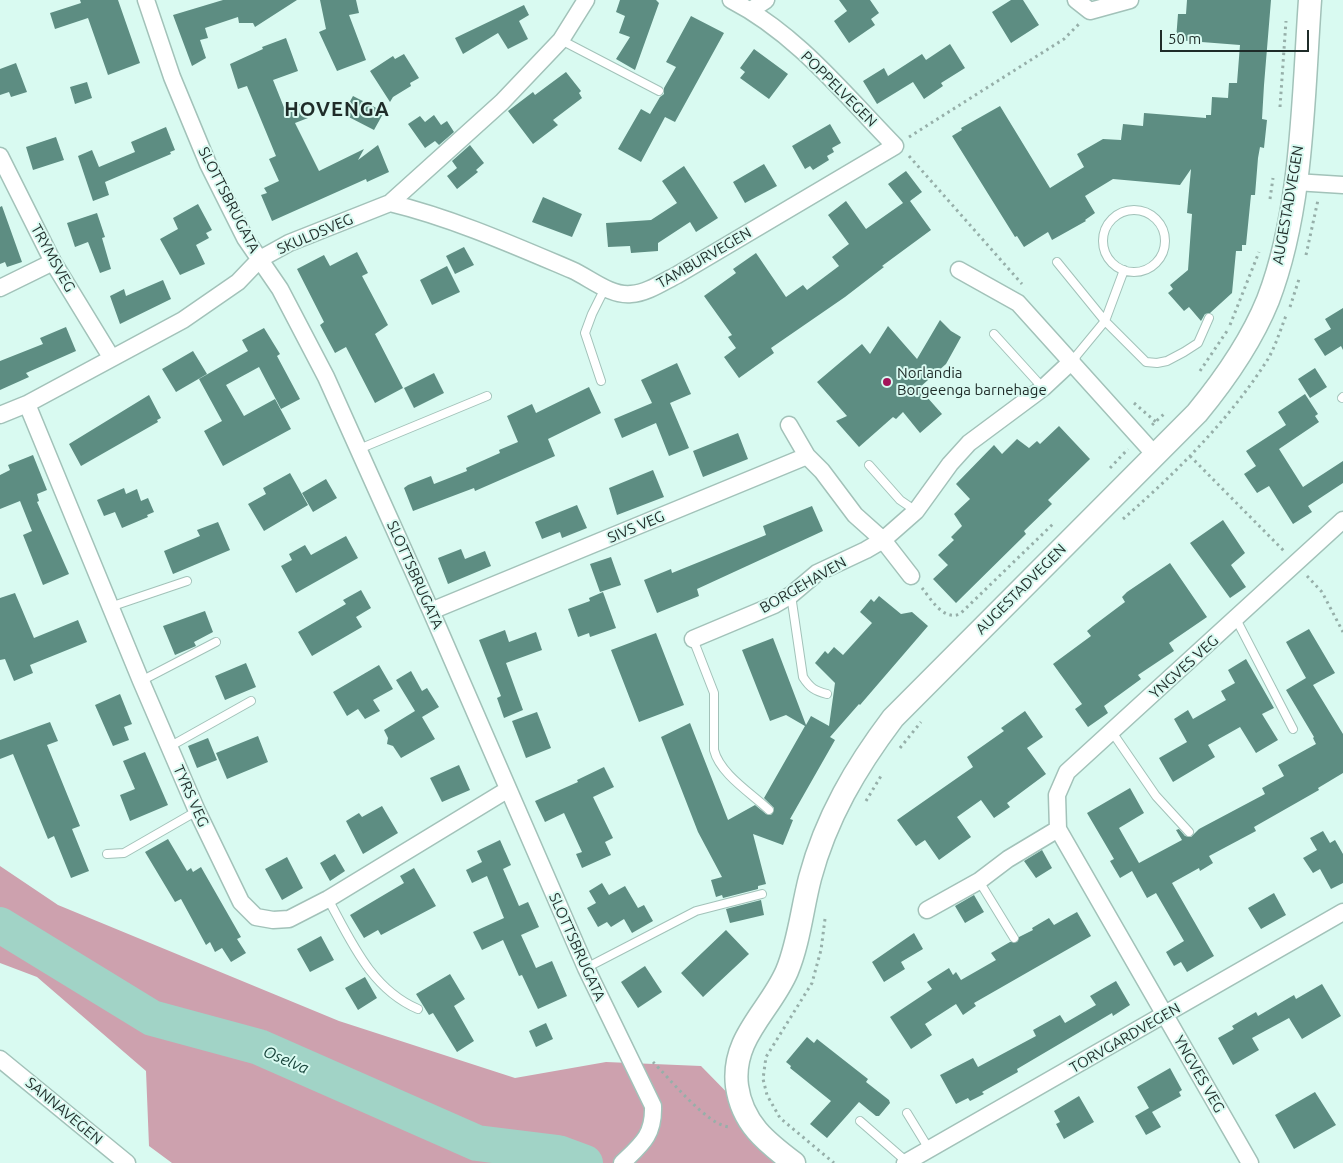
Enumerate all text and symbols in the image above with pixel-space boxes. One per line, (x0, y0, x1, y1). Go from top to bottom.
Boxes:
scale bar (1163, 20, 1312, 52)
text: 50 m (1168, 30, 1201, 47)
street label: POPPELVEGEN (797, 47, 881, 131)
district label: HOVENGA (283, 97, 391, 121)
street label: SLOTTSBRUGATA (195, 144, 263, 256)
street label: AUGESTADVEGEN (1269, 144, 1307, 266)
street label: SKULDSVEG (274, 210, 356, 258)
street label: TRYMSVEG (27, 221, 79, 295)
street label: TAMBURVEGEN (654, 224, 754, 292)
place label: Norlandia Borgeenga barnehage (897, 364, 1047, 399)
marker: Norlandia Borgeenga barnehage (881, 376, 893, 388)
street label: SIVS VEG (605, 507, 667, 547)
street label: SLOTTSBRUGATA (383, 518, 447, 632)
street label: AUGESTADVEGEN (972, 540, 1070, 638)
street label: BORGEHAVEN (757, 553, 849, 617)
street label: YNGVES VEG (1146, 631, 1222, 703)
street label: TYRS VEG (169, 762, 213, 830)
street label: SLOTTSBRUGATA (545, 890, 609, 1004)
street label: TORVGARDVEGEN (1067, 999, 1183, 1077)
street label: YNGVES VEG (1170, 1032, 1228, 1116)
water label: Oselva (260, 1042, 312, 1078)
street label: SANNAVEGEN (22, 1074, 106, 1148)

